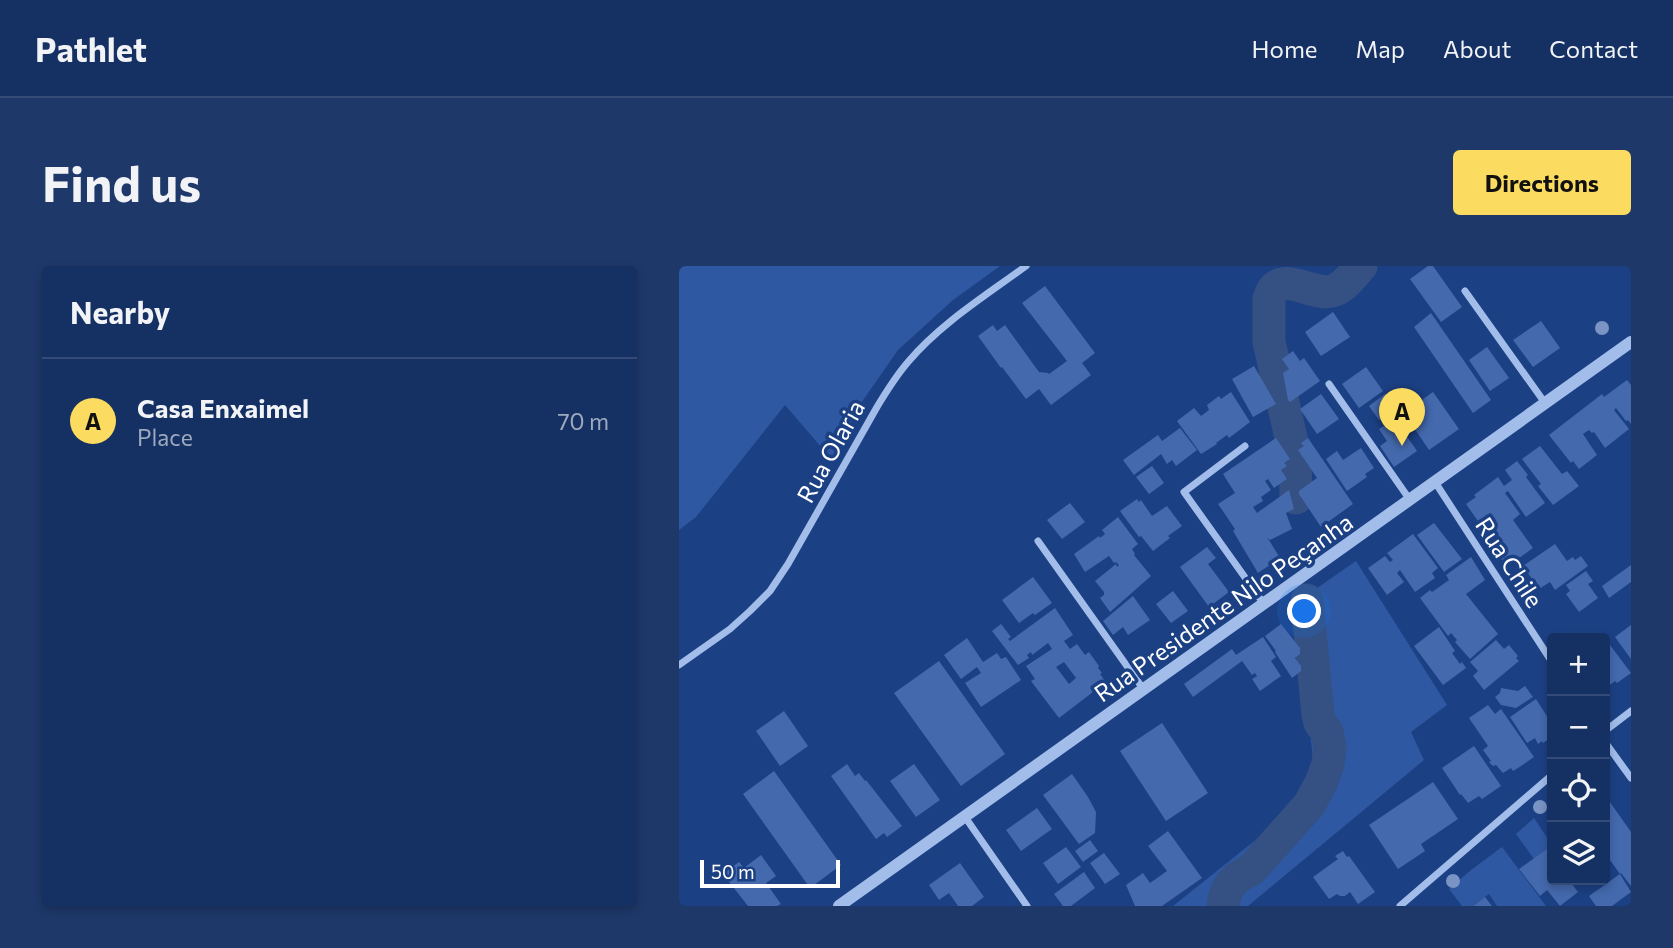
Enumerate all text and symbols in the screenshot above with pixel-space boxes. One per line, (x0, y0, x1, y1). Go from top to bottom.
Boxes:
text: Pathlet (35, 28, 147, 69)
text: Home (1252, 34, 1318, 63)
text: Map (1356, 34, 1405, 63)
text: About (1443, 34, 1511, 63)
text: Contact (1549, 34, 1638, 63)
button: Directions (1453, 150, 1631, 215)
text: Find us (42, 152, 201, 212)
text: Nearby (70, 293, 170, 330)
pin: A (1379, 388, 1425, 446)
text: Casa Enxaimel (137, 392, 309, 423)
street label: Rua Olaria (790, 395, 870, 507)
text: A (85, 407, 101, 435)
text: 70 m (557, 407, 609, 435)
text: Place (137, 423, 193, 451)
street label: Rua Presidente Nilo Peçanha (1088, 507, 1358, 707)
street label: Rua Chile (1470, 511, 1550, 613)
your location (1287, 594, 1321, 628)
map controls (1547, 633, 1610, 885)
button: + (1547, 633, 1610, 696)
button: − (1547, 696, 1610, 759)
button: locate (1547, 759, 1610, 822)
button: layers (1547, 822, 1610, 885)
scale bar (700, 857, 840, 889)
text: 50 m (711, 860, 755, 883)

